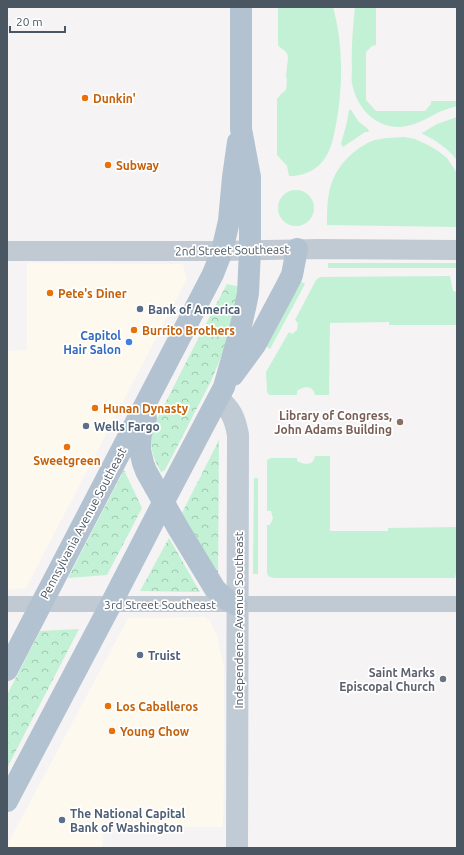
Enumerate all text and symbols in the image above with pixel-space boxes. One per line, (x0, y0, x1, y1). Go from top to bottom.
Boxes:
scale bar (10, 8, 65, 34)
text: 20 m (16, 15, 43, 28)
place label: Dunkin' (93, 92, 136, 105)
marker: Dunkin' (80, 93, 90, 103)
place label: Subway (116, 159, 160, 172)
marker: Subway (103, 160, 113, 170)
street label: 2nd Street Southeast (175, 243, 289, 257)
place label: Pete's Diner (58, 287, 127, 300)
marker: Pete's Diner (45, 288, 55, 298)
place label: Bank of America (148, 303, 240, 316)
marker: Bank of America (135, 304, 145, 314)
place label: Burrito Brothers (142, 324, 235, 337)
marker: Burrito Brothers (129, 325, 139, 335)
place label: Capitol Hair Salon (63, 329, 121, 356)
marker: Capitol Hair Salon (124, 337, 134, 347)
place label: Hunan Dynasty (103, 402, 189, 415)
marker: Hunan Dynasty (90, 403, 100, 413)
place label: Library of Congress, John Adams Building (274, 409, 392, 436)
marker: Library of Congress, John Adams Building (395, 417, 405, 427)
place label: Wells Fargo (94, 420, 160, 433)
marker: Wells Fargo (81, 421, 91, 431)
marker: Sweetgreen (62, 442, 72, 452)
street label: Pennsylvania Avenue Southeast (37, 445, 129, 601)
place label: Sweetgreen (33, 454, 101, 467)
street label: Independence Avenue Southeast (232, 531, 245, 709)
street label: 3rd Street Southeast (104, 598, 216, 611)
place label: Truist (148, 649, 181, 662)
marker: Truist (135, 650, 145, 660)
place label: Saint Marks Episcopal Church (339, 666, 435, 693)
marker: Saint Marks Episcopal Church (438, 674, 448, 684)
place label: Los Caballeros (116, 700, 199, 713)
marker: Los Caballeros (103, 701, 113, 711)
place label: Young Chow (120, 725, 190, 738)
marker: Young Chow (107, 726, 117, 736)
place label: The National Capital Bank of Washington (70, 807, 185, 834)
marker: The National Capital Bank of Washington (57, 815, 67, 825)

